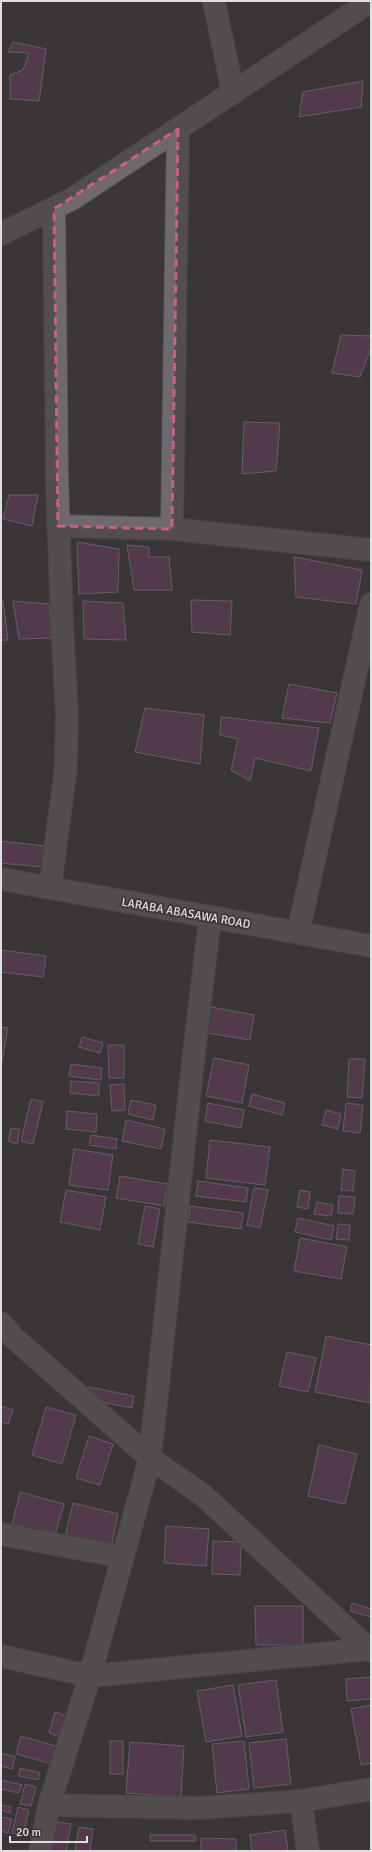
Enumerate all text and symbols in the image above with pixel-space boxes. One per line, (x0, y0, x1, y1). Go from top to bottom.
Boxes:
street label: LARABA ABASAWA ROAD (120, 895, 252, 932)
scale bar (10, 1818, 87, 1844)
text: 20 m (16, 1825, 41, 1840)

